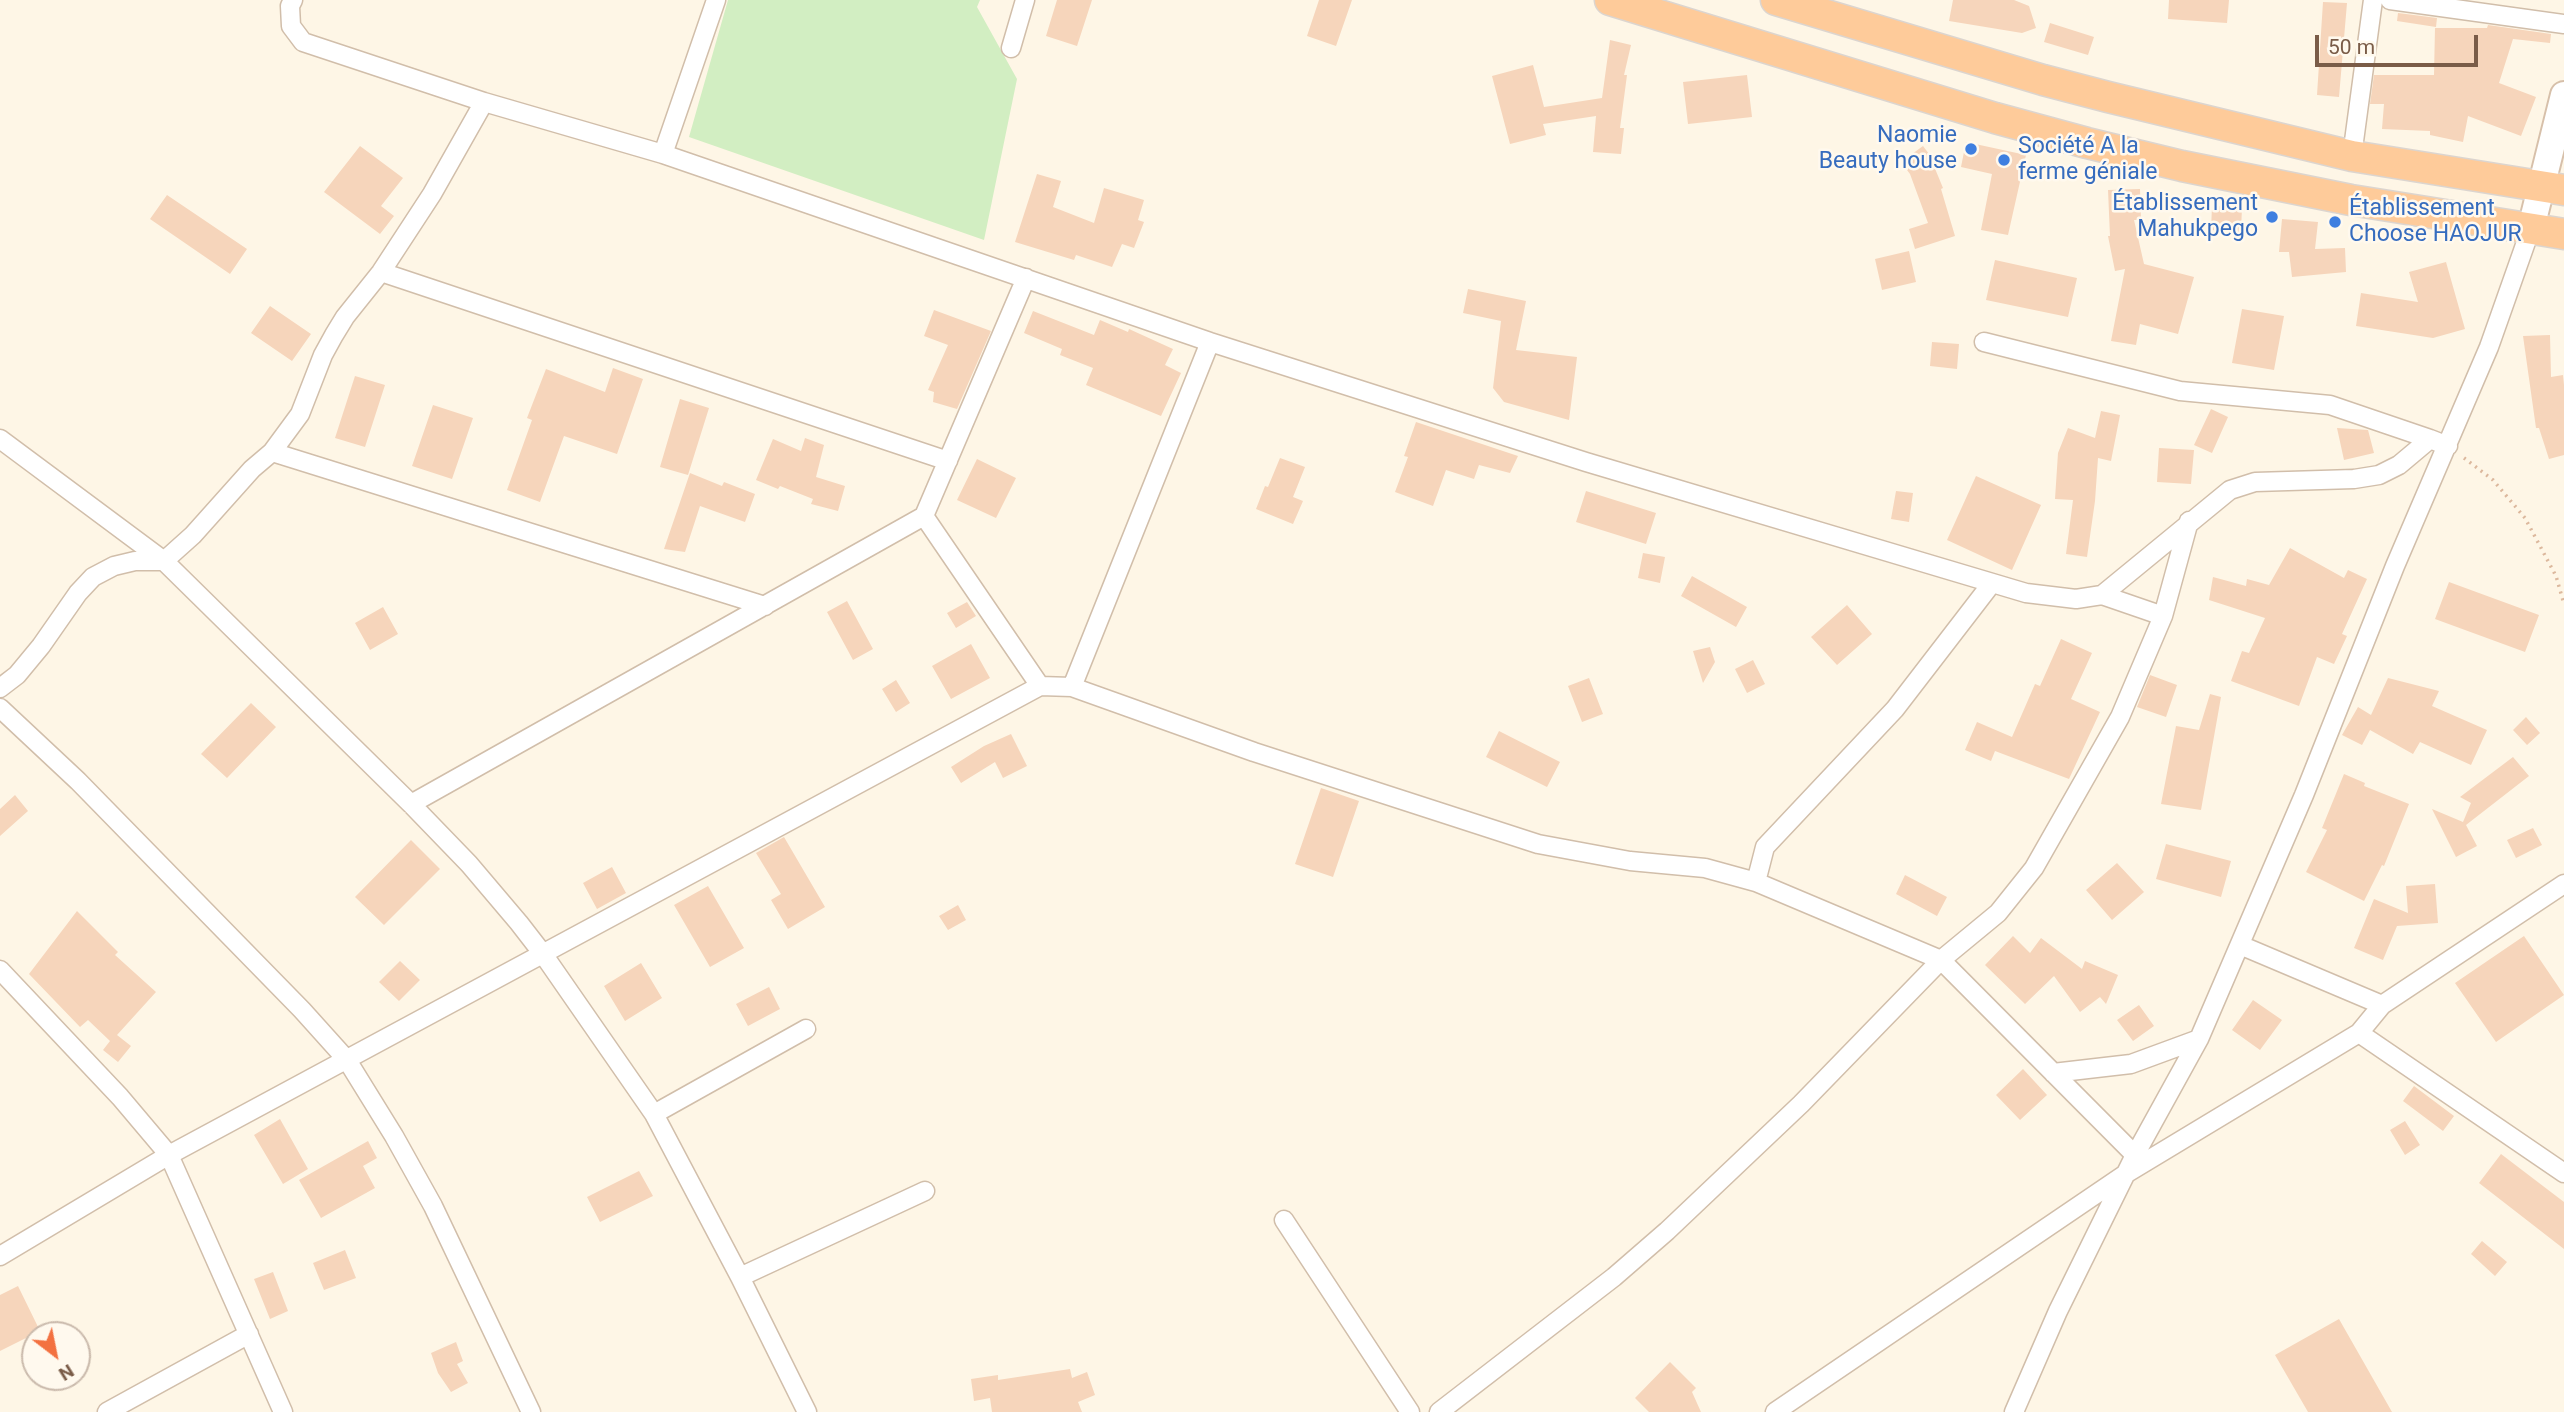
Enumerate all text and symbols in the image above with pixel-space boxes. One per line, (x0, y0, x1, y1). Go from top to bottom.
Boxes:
scale bar (2319, 21, 2482, 65)
text: 50 m (2328, 35, 2375, 59)
place label: Naomie Beauty house (1819, 122, 1957, 176)
place label: Société A la ferme géniale (2018, 133, 2157, 187)
marker: Naomie Beauty house (1963, 141, 1979, 157)
marker: Société A la ferme géniale (1996, 152, 2012, 168)
place label: Établissement Mahukpego (2112, 190, 2258, 244)
place label: Établissement Choose HAOJUR (2349, 195, 2522, 249)
marker: Établissement Mahukpego (2264, 209, 2280, 225)
marker: Établissement Choose HAOJUR (2327, 214, 2343, 230)
north arrow (21, 1321, 91, 1391)
text: N (55, 1359, 78, 1386)

